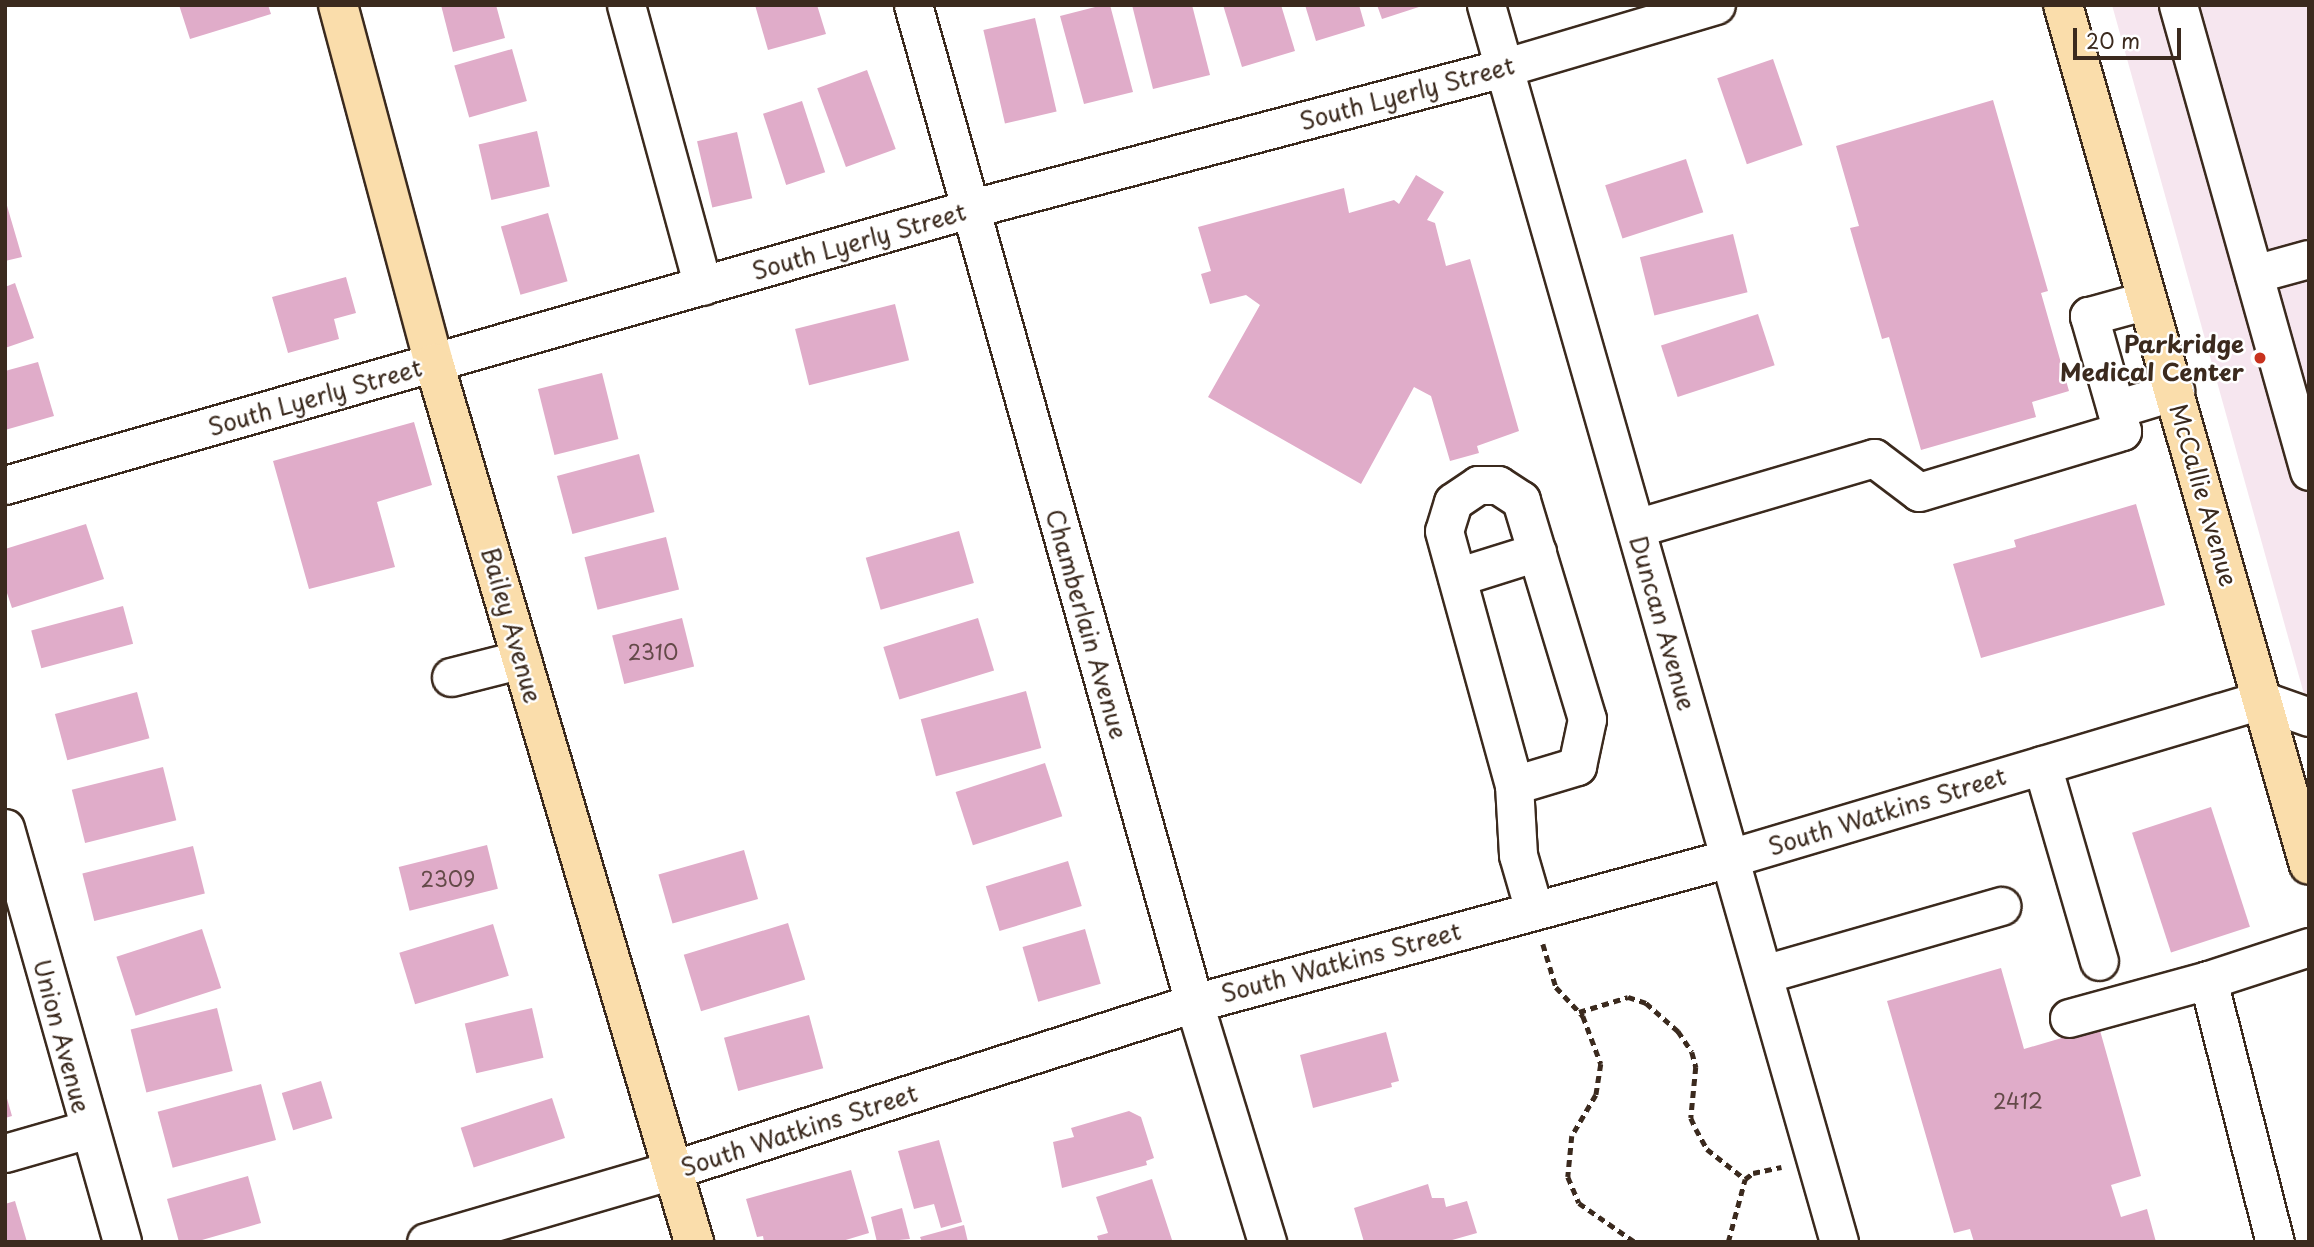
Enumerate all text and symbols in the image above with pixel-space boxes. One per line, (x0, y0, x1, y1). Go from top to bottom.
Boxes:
scale bar (2076, 14, 2184, 58)
text: 20 m (2086, 24, 2140, 56)
street label: South Lyerly Street (1295, 50, 1519, 136)
street label: South Lyerly Street (747, 196, 971, 286)
place label: Parkridge Medical Center (2060, 330, 2244, 386)
marker: Parkridge Medical Center (2250, 348, 2270, 368)
street label: South Lyerly Street (203, 352, 427, 442)
street label: McCallie Avenue (2164, 400, 2244, 590)
street label: Chamberlain Avenue (1040, 506, 1134, 742)
street label: Duncan Avenue (1624, 533, 1702, 713)
street label: Bailey Avenue (476, 543, 548, 707)
house number: 2310 (628, 638, 678, 664)
street label: South Watkins Street (1765, 761, 2009, 861)
house number: 2309 (421, 865, 475, 891)
street label: South Watkins Street (1218, 916, 1464, 1008)
street label: Union Avenue (28, 956, 96, 1116)
street label: South Watkins Street (677, 1078, 921, 1182)
house number: 2412 (1993, 1087, 2043, 1113)

